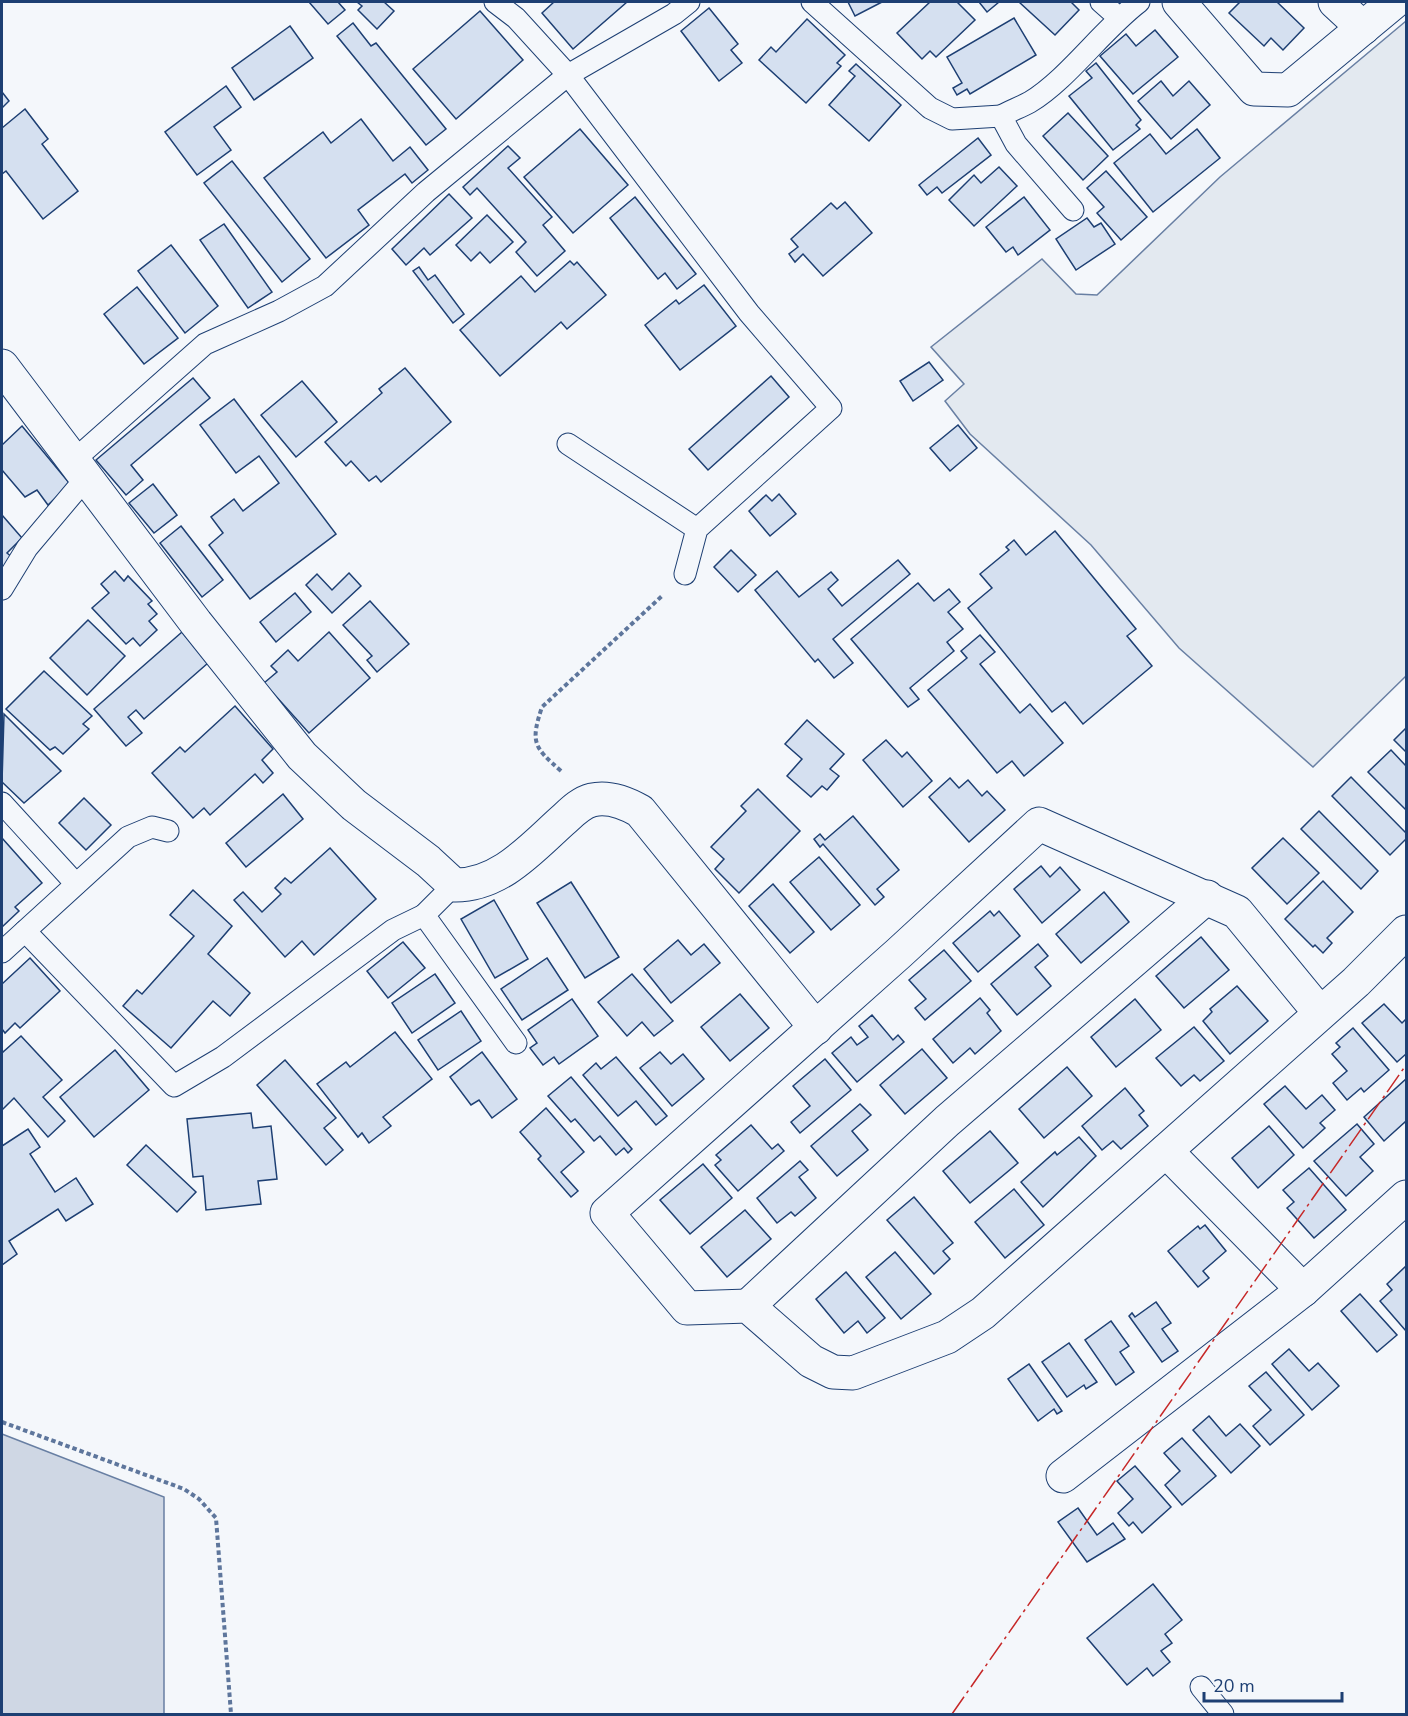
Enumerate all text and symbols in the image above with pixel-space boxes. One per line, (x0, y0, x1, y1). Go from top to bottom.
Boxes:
scale bar (1204, 1665, 1342, 1703)
text: 20 m (1213, 1674, 1255, 1698)

